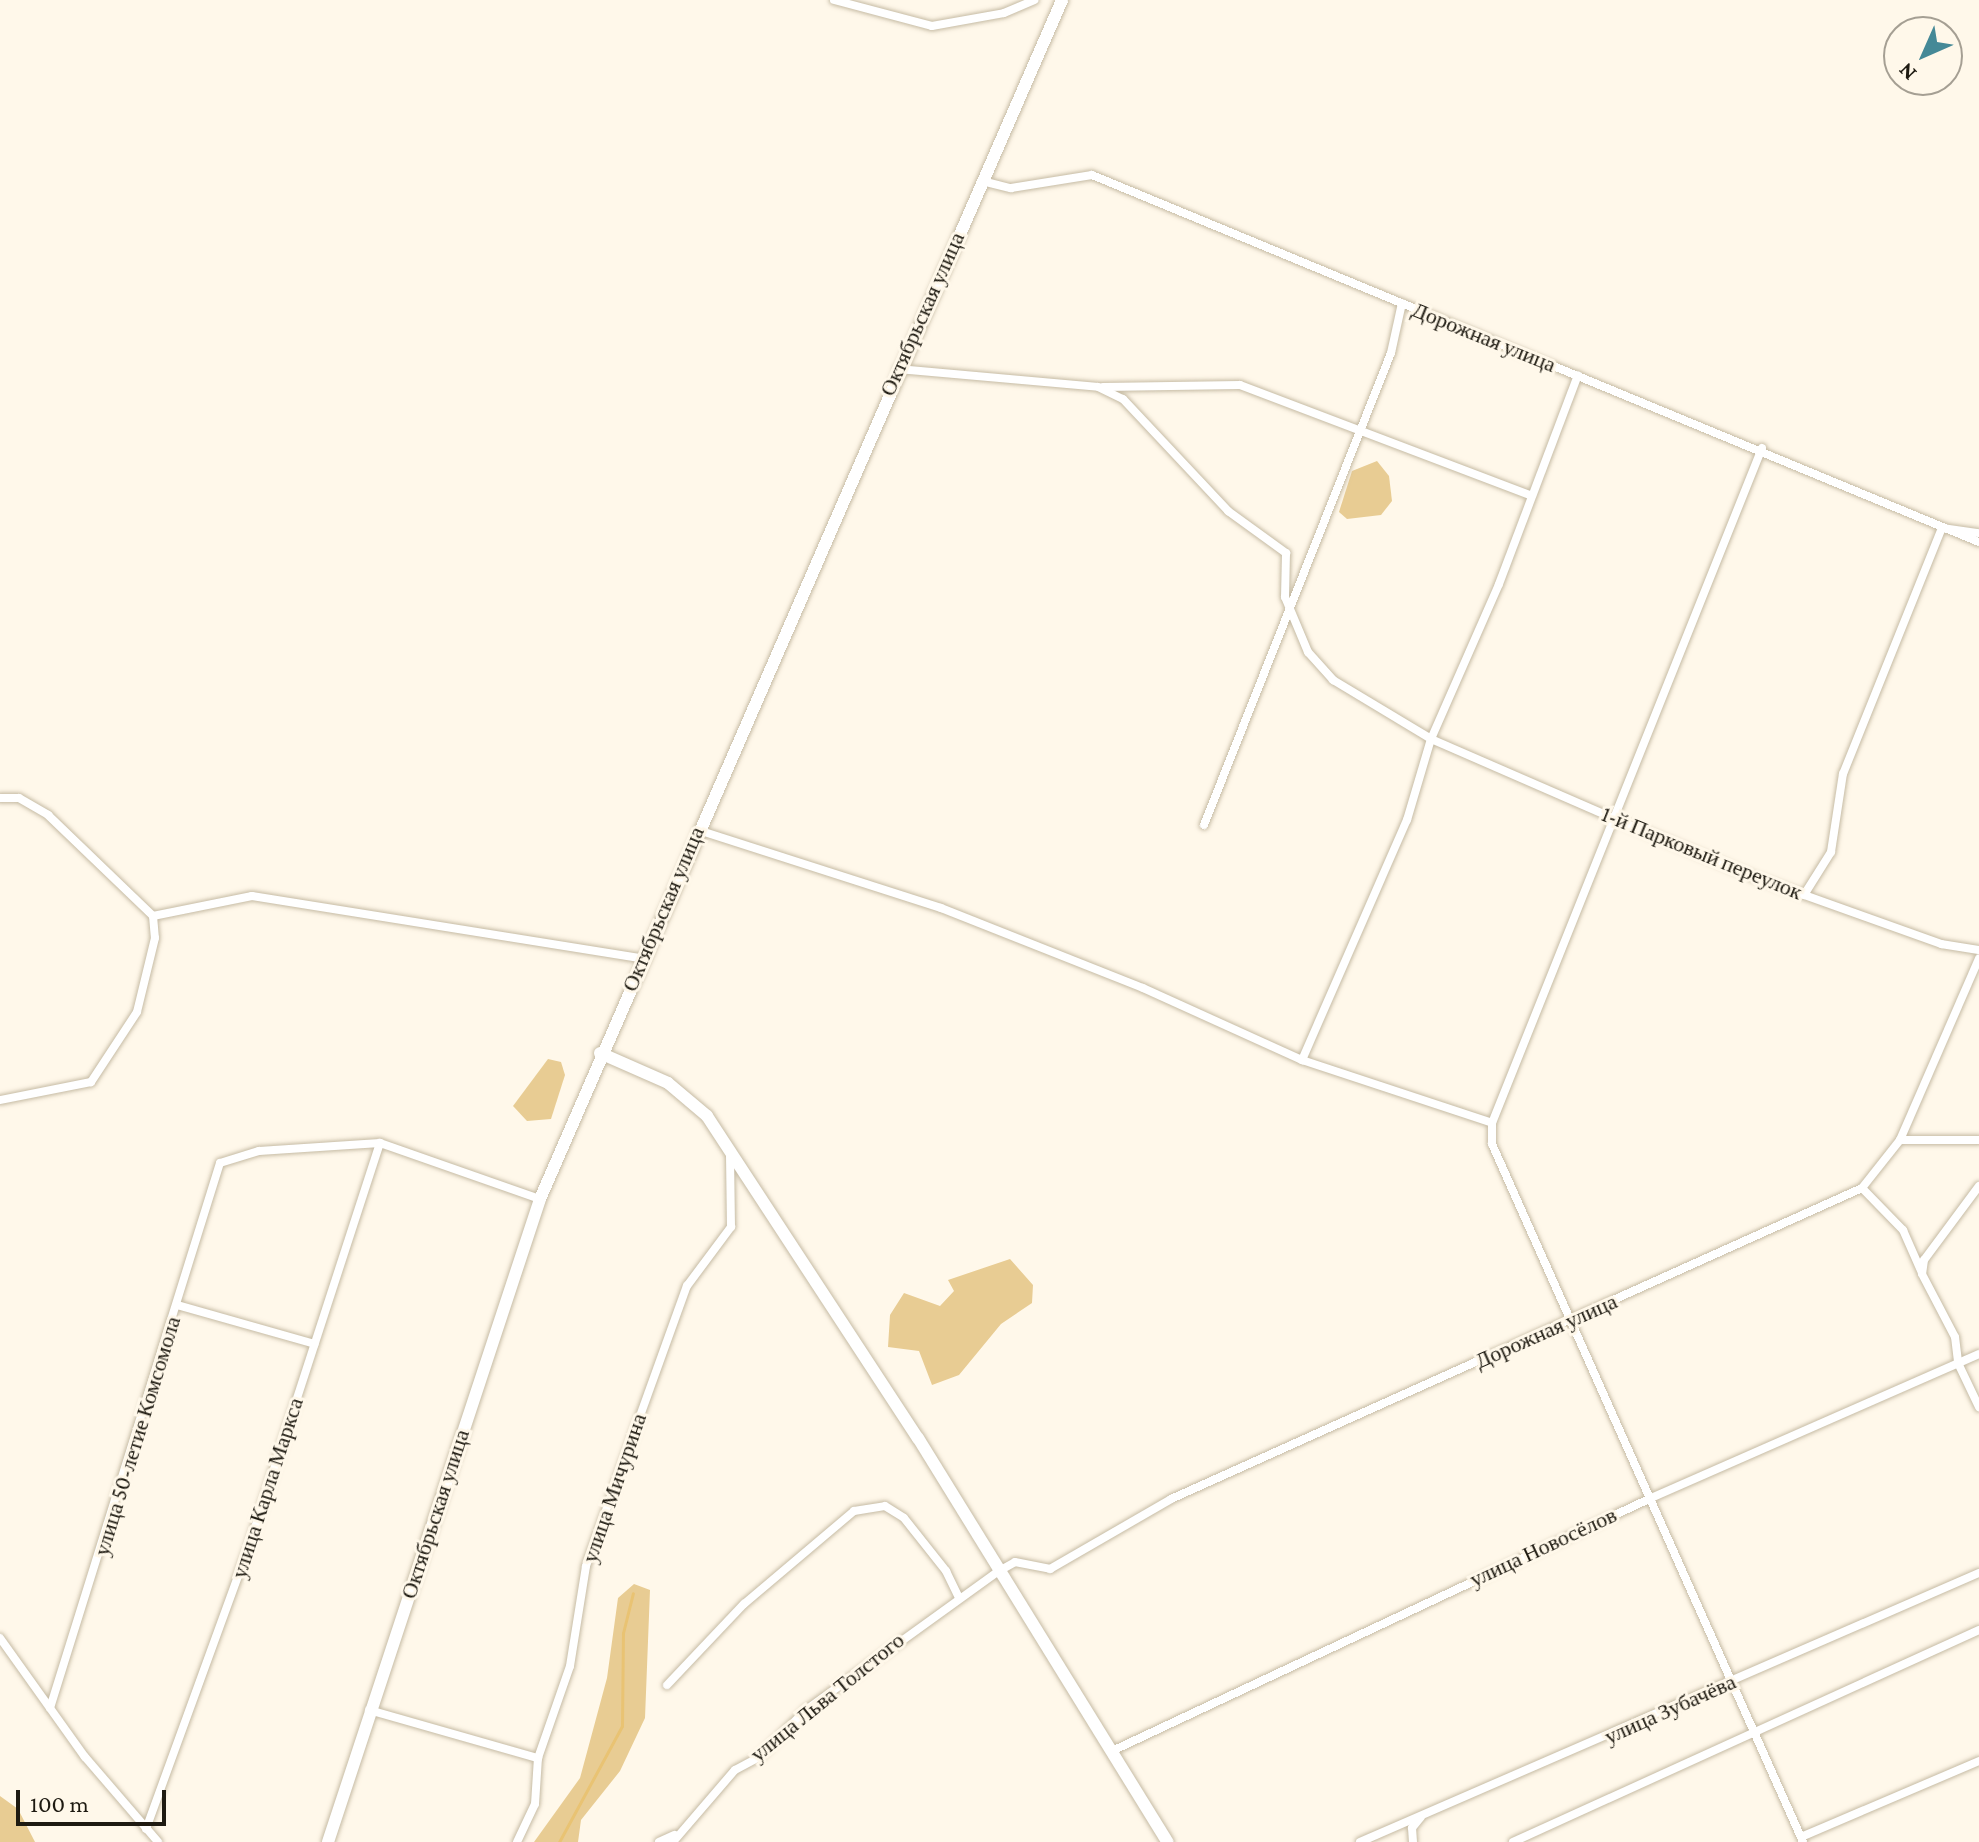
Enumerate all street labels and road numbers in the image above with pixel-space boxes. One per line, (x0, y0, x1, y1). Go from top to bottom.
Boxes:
street label: Октябрьская улица (874, 228, 970, 400)
street label: Дорожная улица (1408, 296, 1560, 378)
street label: 1-й Парковый переулок (1598, 801, 1806, 905)
street label: Октябрьская улица (616, 823, 710, 995)
street label: Дорожная улица (1471, 1288, 1621, 1374)
street label: улица 50-летие Комсомола (88, 1313, 186, 1559)
street label: улица Карла Маркса (225, 1394, 309, 1582)
street label: улица Мичурина (576, 1410, 652, 1566)
street label: Октябрьская улица (395, 1426, 475, 1602)
street label: улица Новосёлов (1465, 1501, 1621, 1593)
street label: улица Льва Толстого (745, 1627, 909, 1767)
street label: улица Зубачёва (1600, 1668, 1740, 1750)

